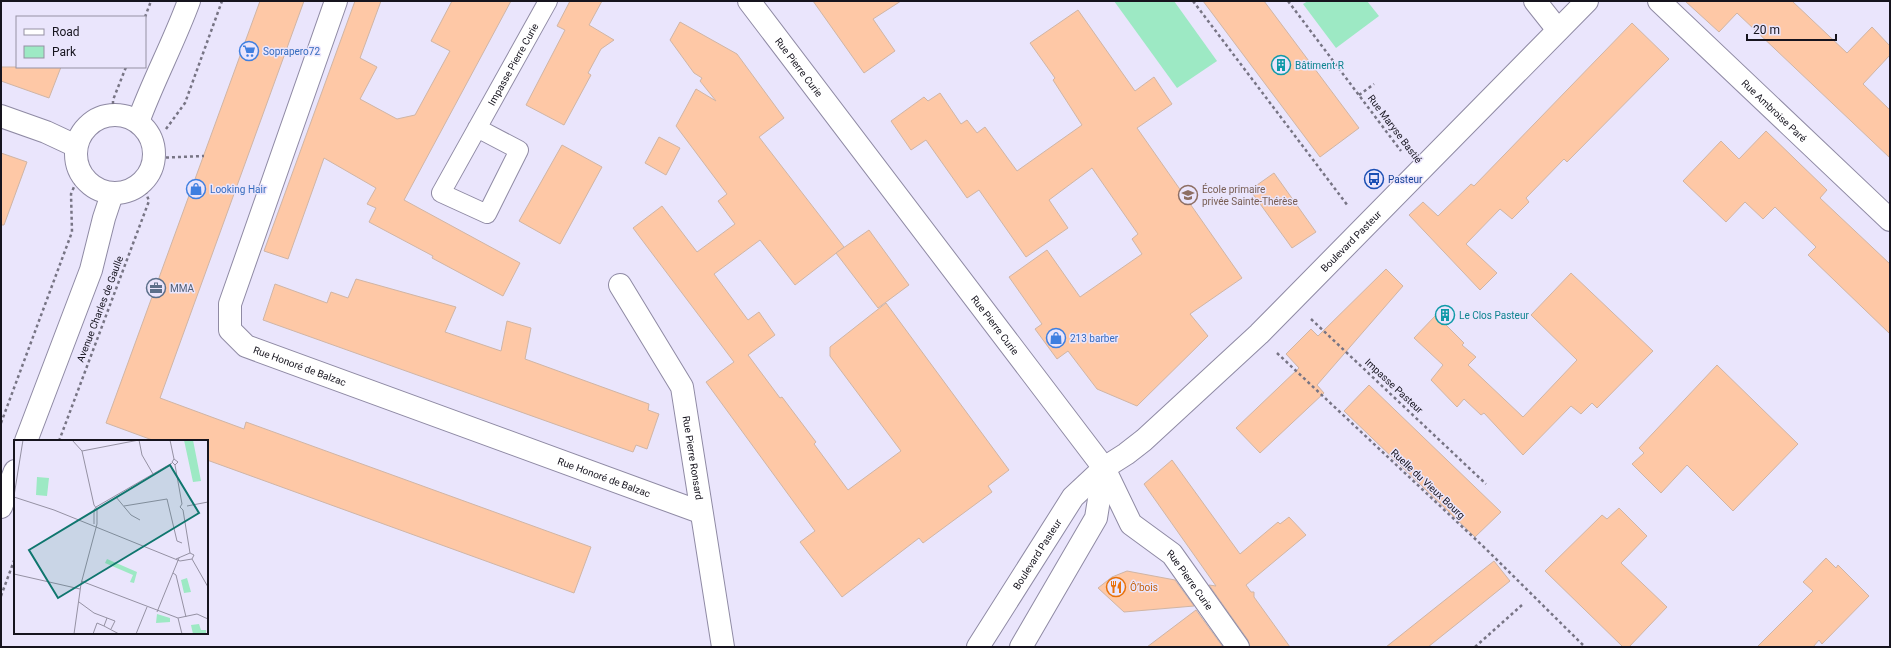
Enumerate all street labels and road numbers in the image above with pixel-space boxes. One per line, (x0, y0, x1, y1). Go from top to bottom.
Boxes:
street label: Impasse Pierre Curie (485, 21, 540, 107)
street label: Rue Pierre Curie (773, 35, 825, 99)
street label: Rue Ambroise Paré (1740, 77, 1809, 144)
street label: Rue Maryse Bastié (1366, 93, 1424, 165)
street label: Boulevard Pasteur (1318, 208, 1384, 274)
street label: Avenue Charles de Gaulle (75, 254, 125, 364)
street label: Rue Pierre Curie (969, 293, 1021, 357)
street label: Rue Honoré de Balzac (252, 344, 348, 388)
street label: Impasse Pasteur (1363, 356, 1426, 416)
street label: Rue Pierre Ronsard (681, 415, 705, 501)
street label: Ruelle du Vieux Bourg (1389, 447, 1467, 521)
street label: Rue Honoré de Balzac (556, 455, 652, 499)
street label: Boulevard Pasteur (1010, 516, 1064, 591)
street label: Rue Pierre Curie (1165, 547, 1215, 612)

